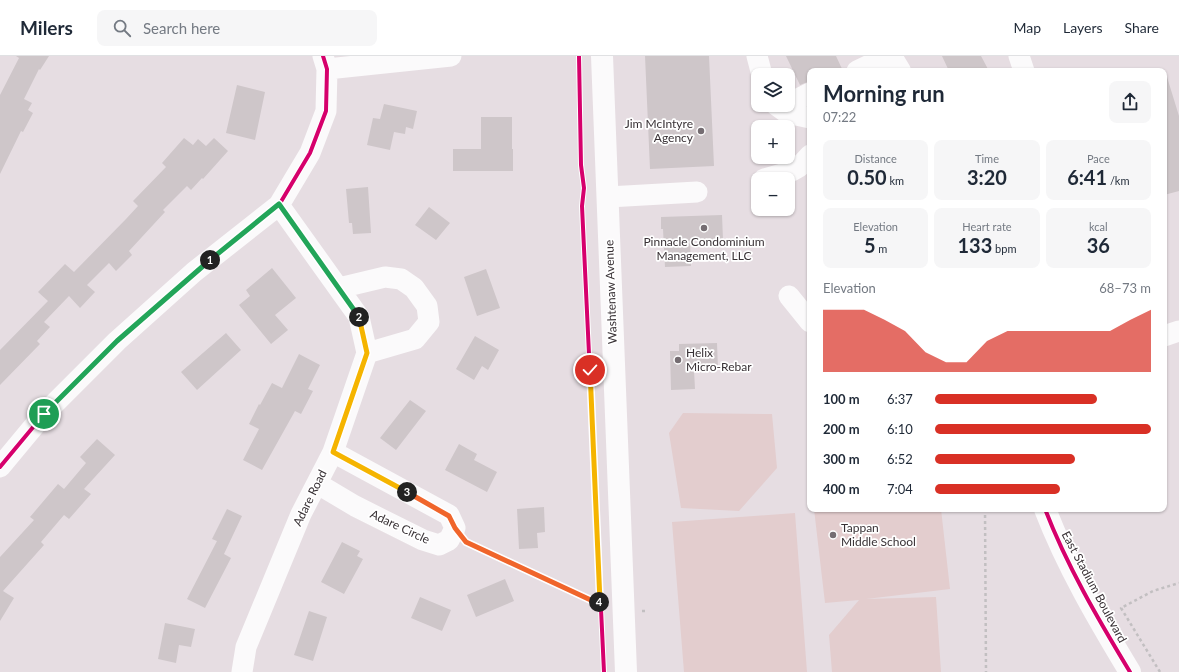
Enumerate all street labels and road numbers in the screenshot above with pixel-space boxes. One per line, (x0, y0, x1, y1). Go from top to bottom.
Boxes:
street label: Washtenaw Avenue (601, 240, 620, 344)
street label: Adare Road (289, 467, 330, 528)
street label: Adare Circle (368, 506, 432, 547)
street label: East Stadium Boulevard (1059, 528, 1130, 645)

